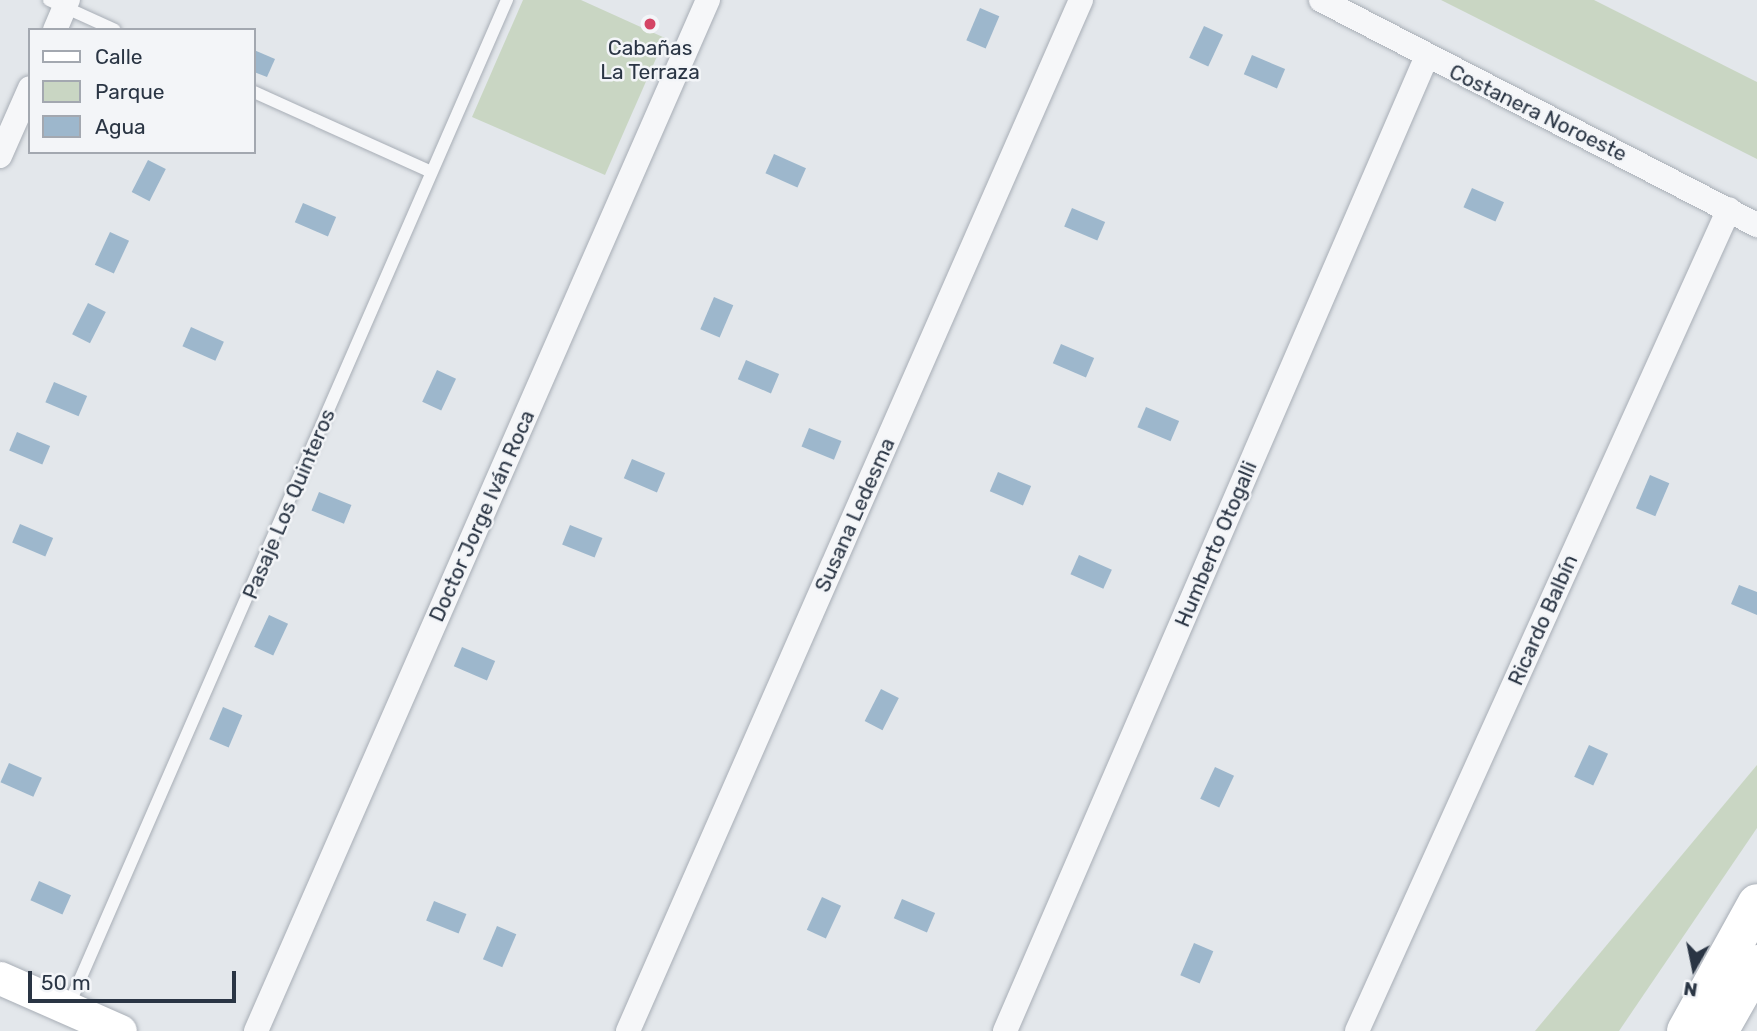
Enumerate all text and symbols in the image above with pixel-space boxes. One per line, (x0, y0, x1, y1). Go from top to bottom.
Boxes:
marker: Cabañas La Terraza (642, 16, 658, 32)
legend (28, 28, 256, 154)
place label: Cabañas La Terraza (600, 35, 700, 85)
text: Calle (95, 44, 143, 69)
street label: Costanera Noroeste (1445, 59, 1631, 167)
text: Parque (95, 79, 165, 104)
text: Agua (95, 114, 146, 139)
street label: Pasaje Los Quinteros (238, 405, 340, 603)
street label: Doctor Jorge Iván Roca (424, 406, 540, 626)
street label: Susana Ledesma (810, 434, 900, 596)
street label: Humberto Otogalli (1170, 457, 1262, 631)
street label: Ricardo Balbín (1503, 551, 1583, 689)
north arrow (1659, 933, 1729, 1003)
scale bar (32, 958, 240, 1002)
text: 50 m (41, 970, 91, 995)
text: N (1682, 977, 1699, 1002)

